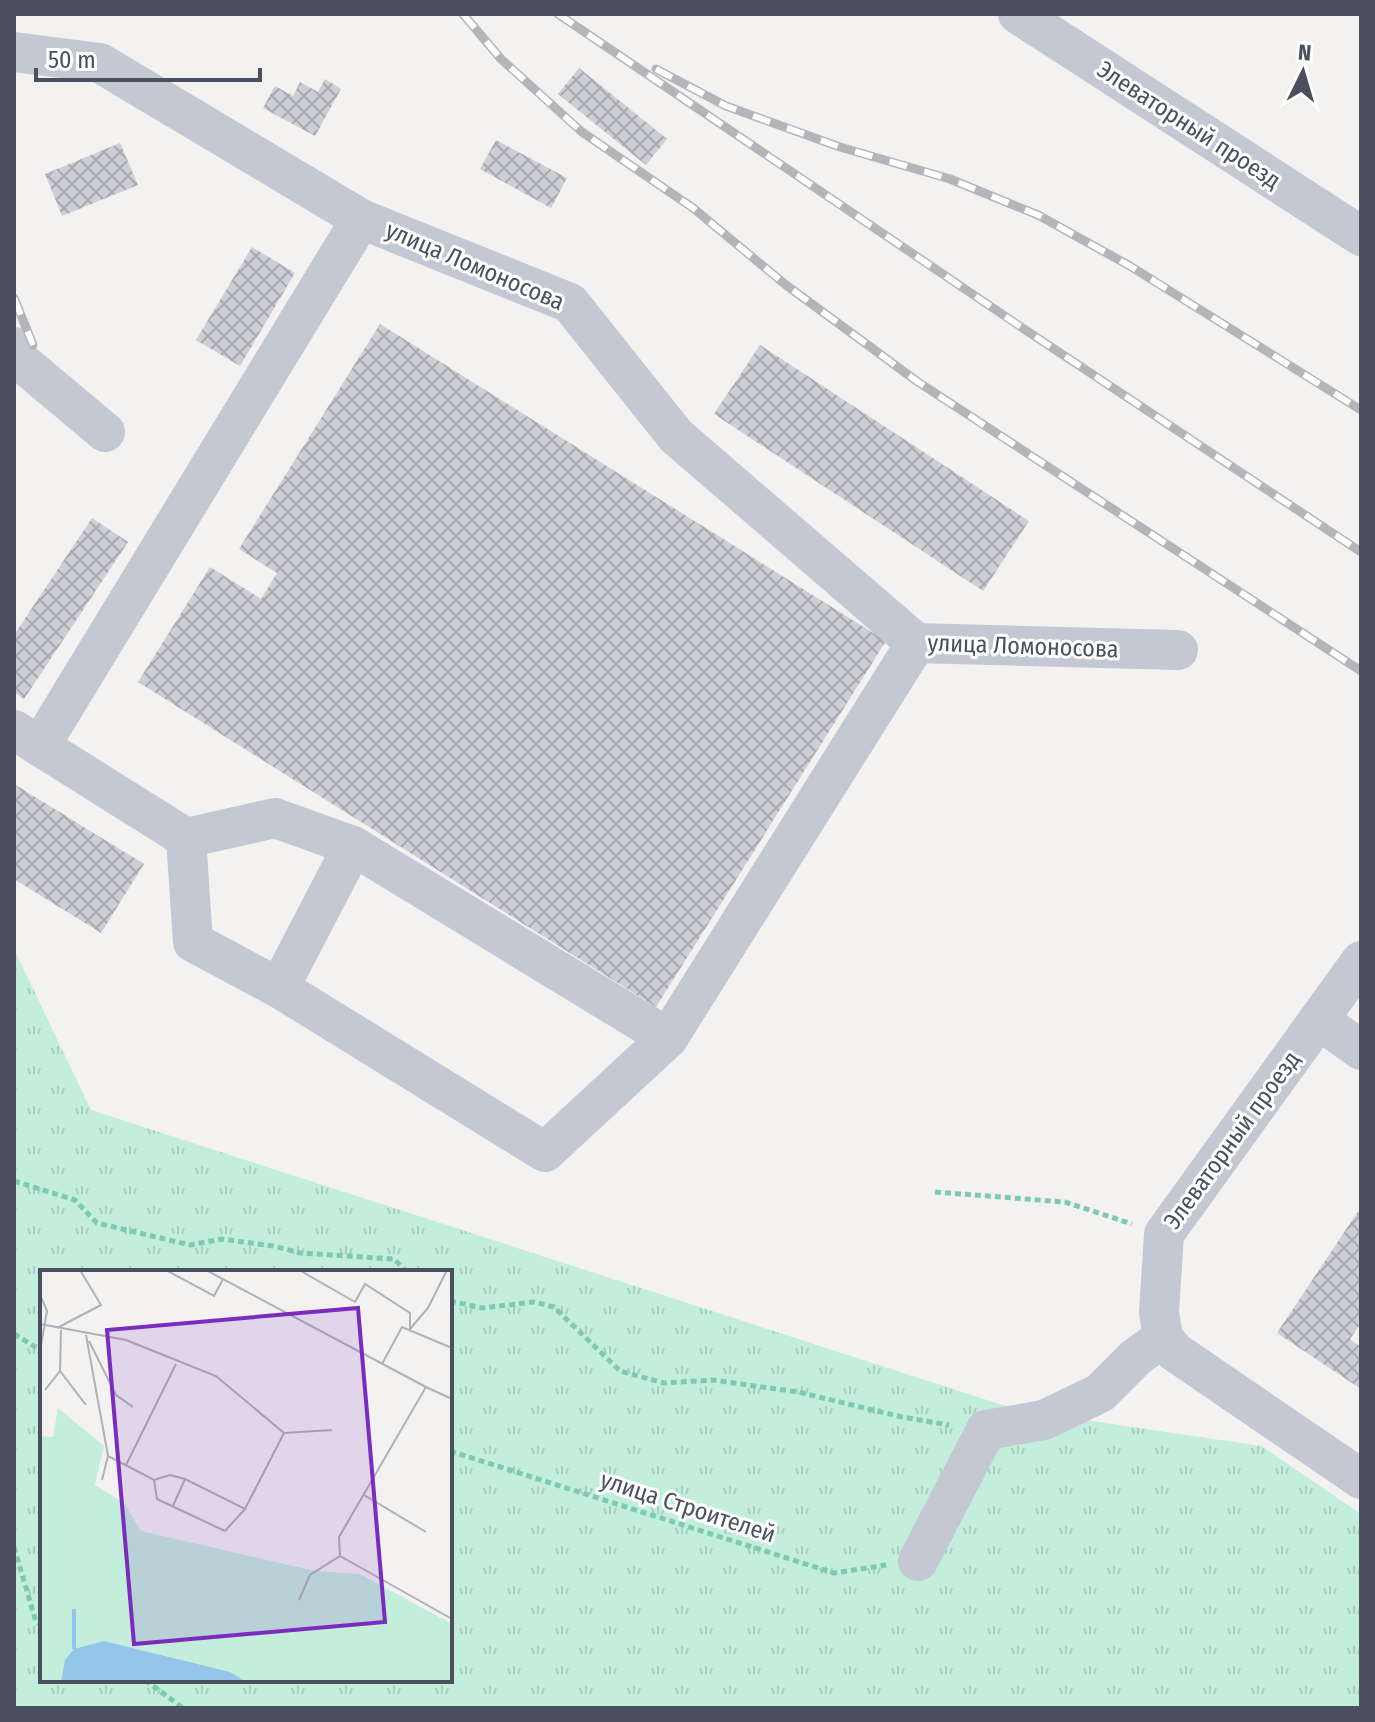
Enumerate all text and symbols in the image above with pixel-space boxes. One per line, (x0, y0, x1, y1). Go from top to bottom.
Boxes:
scale bar (36, 32, 260, 82)
north arrow (1263, 32, 1343, 112)
text: N (1297, 39, 1312, 67)
text: 50 m (48, 46, 96, 74)
street label: Элеваторный проезд (1092, 55, 1286, 195)
street label: улица Ломоносова (382, 216, 568, 316)
street label: улица Ломоносова (927, 629, 1119, 663)
street label: Элеваторный проезд (1158, 1046, 1306, 1234)
inset map (40, 1270, 452, 1682)
street label: улица Строителей (597, 1465, 779, 1549)

